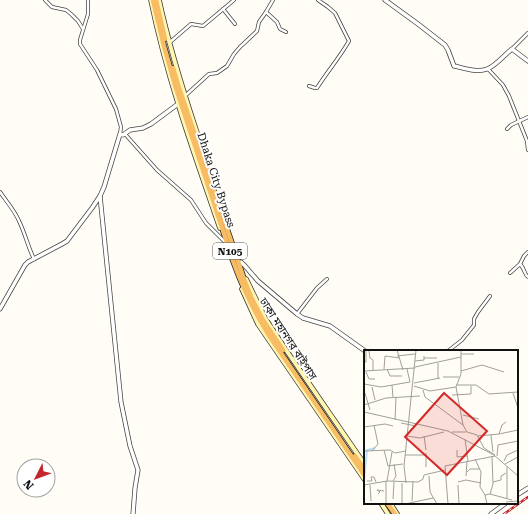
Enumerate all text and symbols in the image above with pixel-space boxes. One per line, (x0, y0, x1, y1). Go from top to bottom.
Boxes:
street label: Dhaka City Bypass (194, 131, 238, 229)
road number: N105 (213, 243, 247, 259)
street label: ঢাকা মহানগর বাইপাস (256, 295, 319, 383)
inset map (364, 350, 518, 504)
north arrow (16, 458, 56, 498)
text: N (21, 476, 37, 492)

